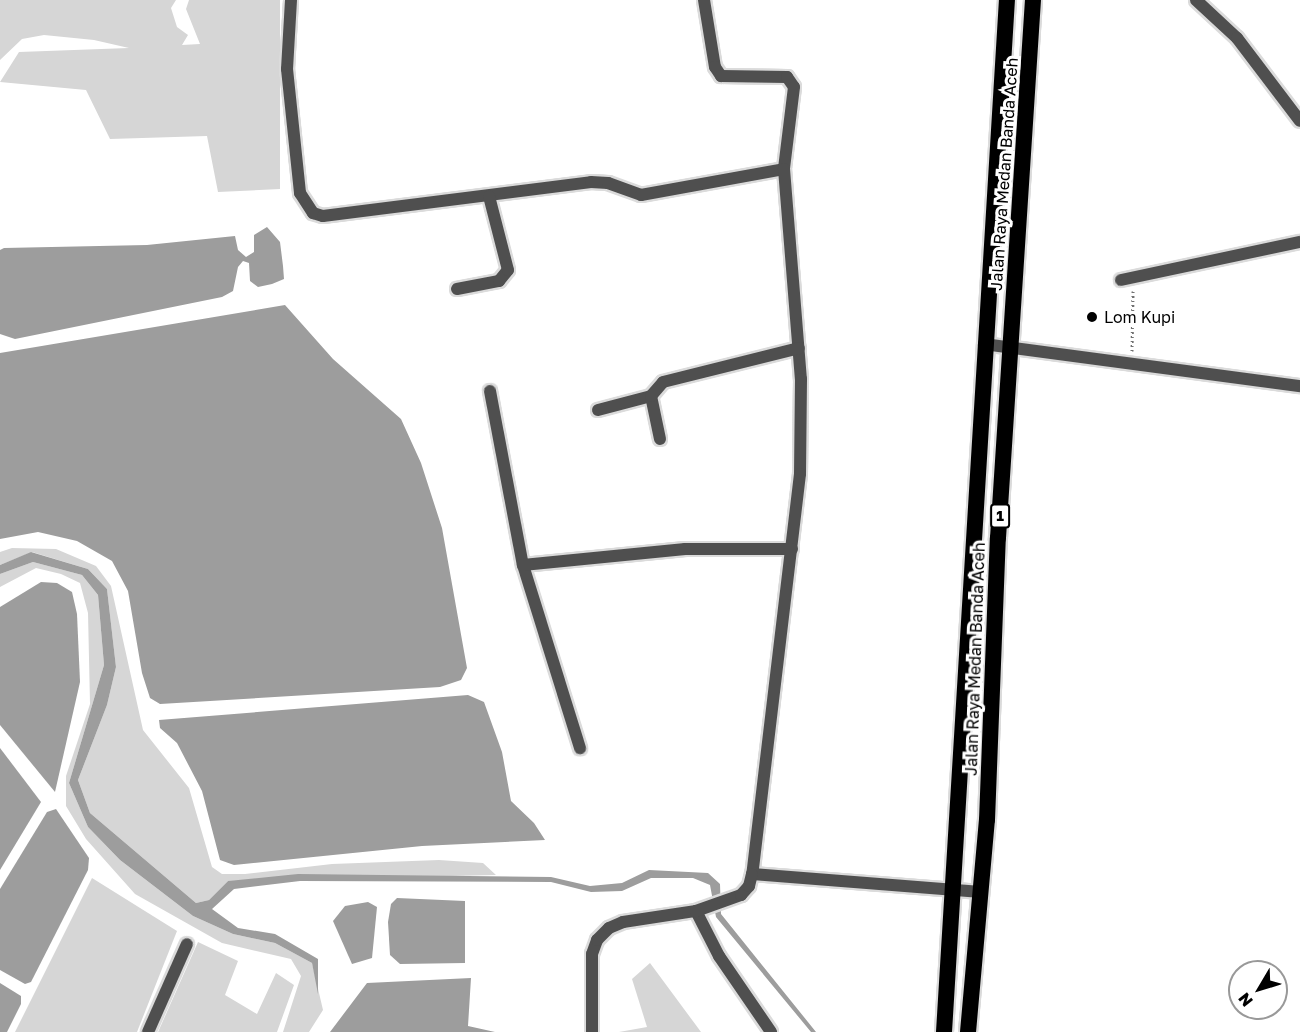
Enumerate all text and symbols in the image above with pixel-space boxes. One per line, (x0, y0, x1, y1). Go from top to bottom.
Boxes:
street label: Jalan Raya Medan Banda Aceh (986, 57, 1022, 291)
place label: Lom Kupi (1104, 307, 1175, 327)
marker: Lom Kupi (1085, 310, 1099, 324)
road number: 1 (990, 504, 1010, 528)
street label: Jalan Raya Medan Banda Aceh (961, 542, 989, 776)
north arrow (1228, 960, 1288, 1020)
text: N (1234, 989, 1257, 1011)

